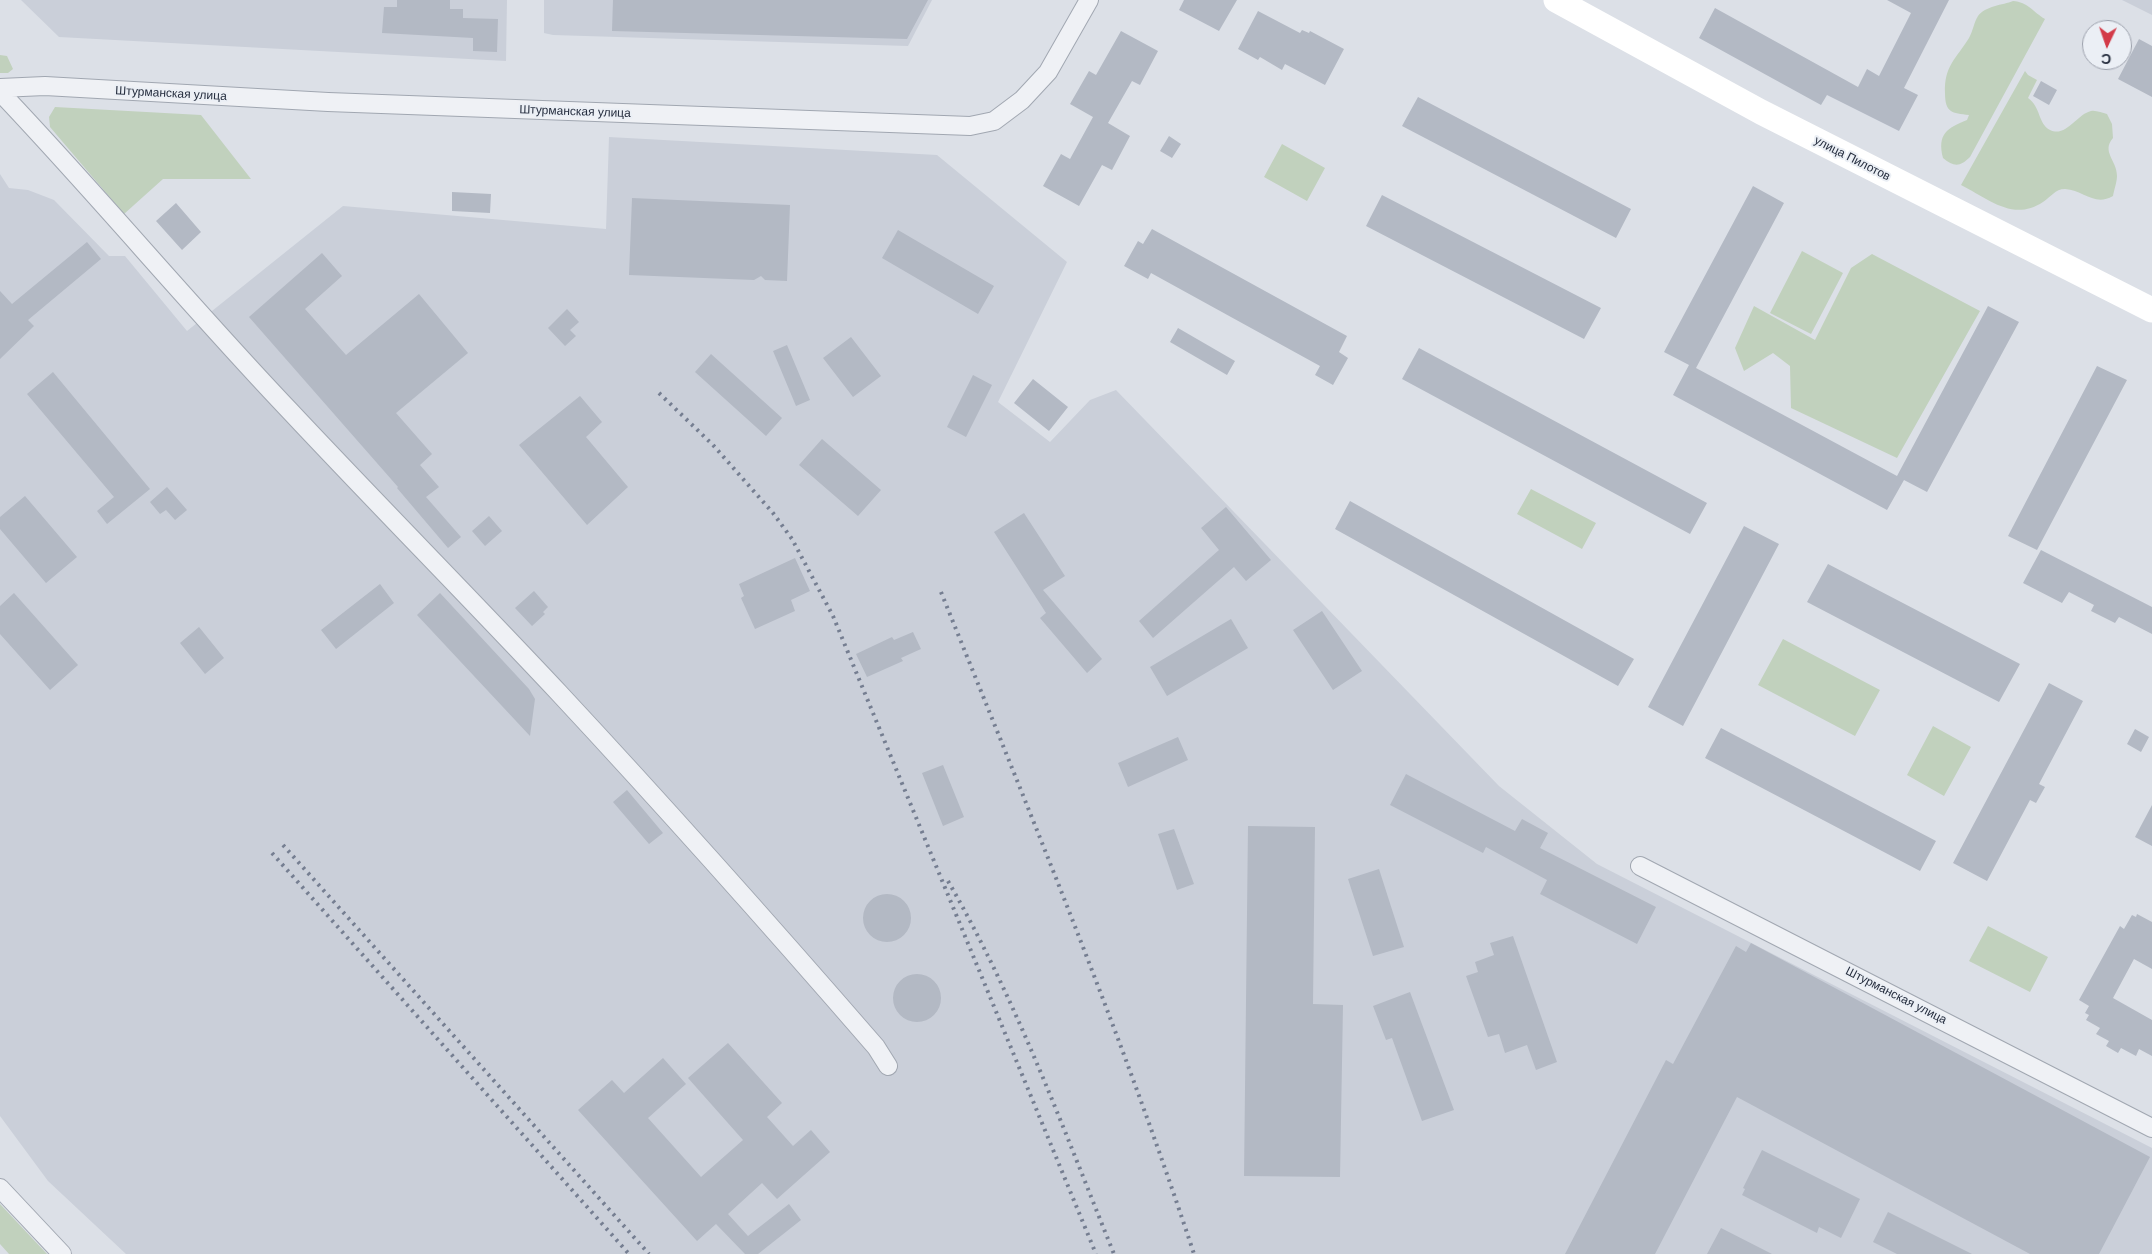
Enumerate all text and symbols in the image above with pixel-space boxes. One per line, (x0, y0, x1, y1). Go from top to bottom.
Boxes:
north arrow (2082, 20, 2132, 70)
text: С (2101, 50, 2112, 68)
street label: Штурманская улица (115, 84, 227, 104)
street label: Штурманская улица (519, 103, 631, 121)
street label: улица Пилотов (1812, 134, 1892, 184)
street label: Штурманская улица (1843, 964, 1949, 1028)

